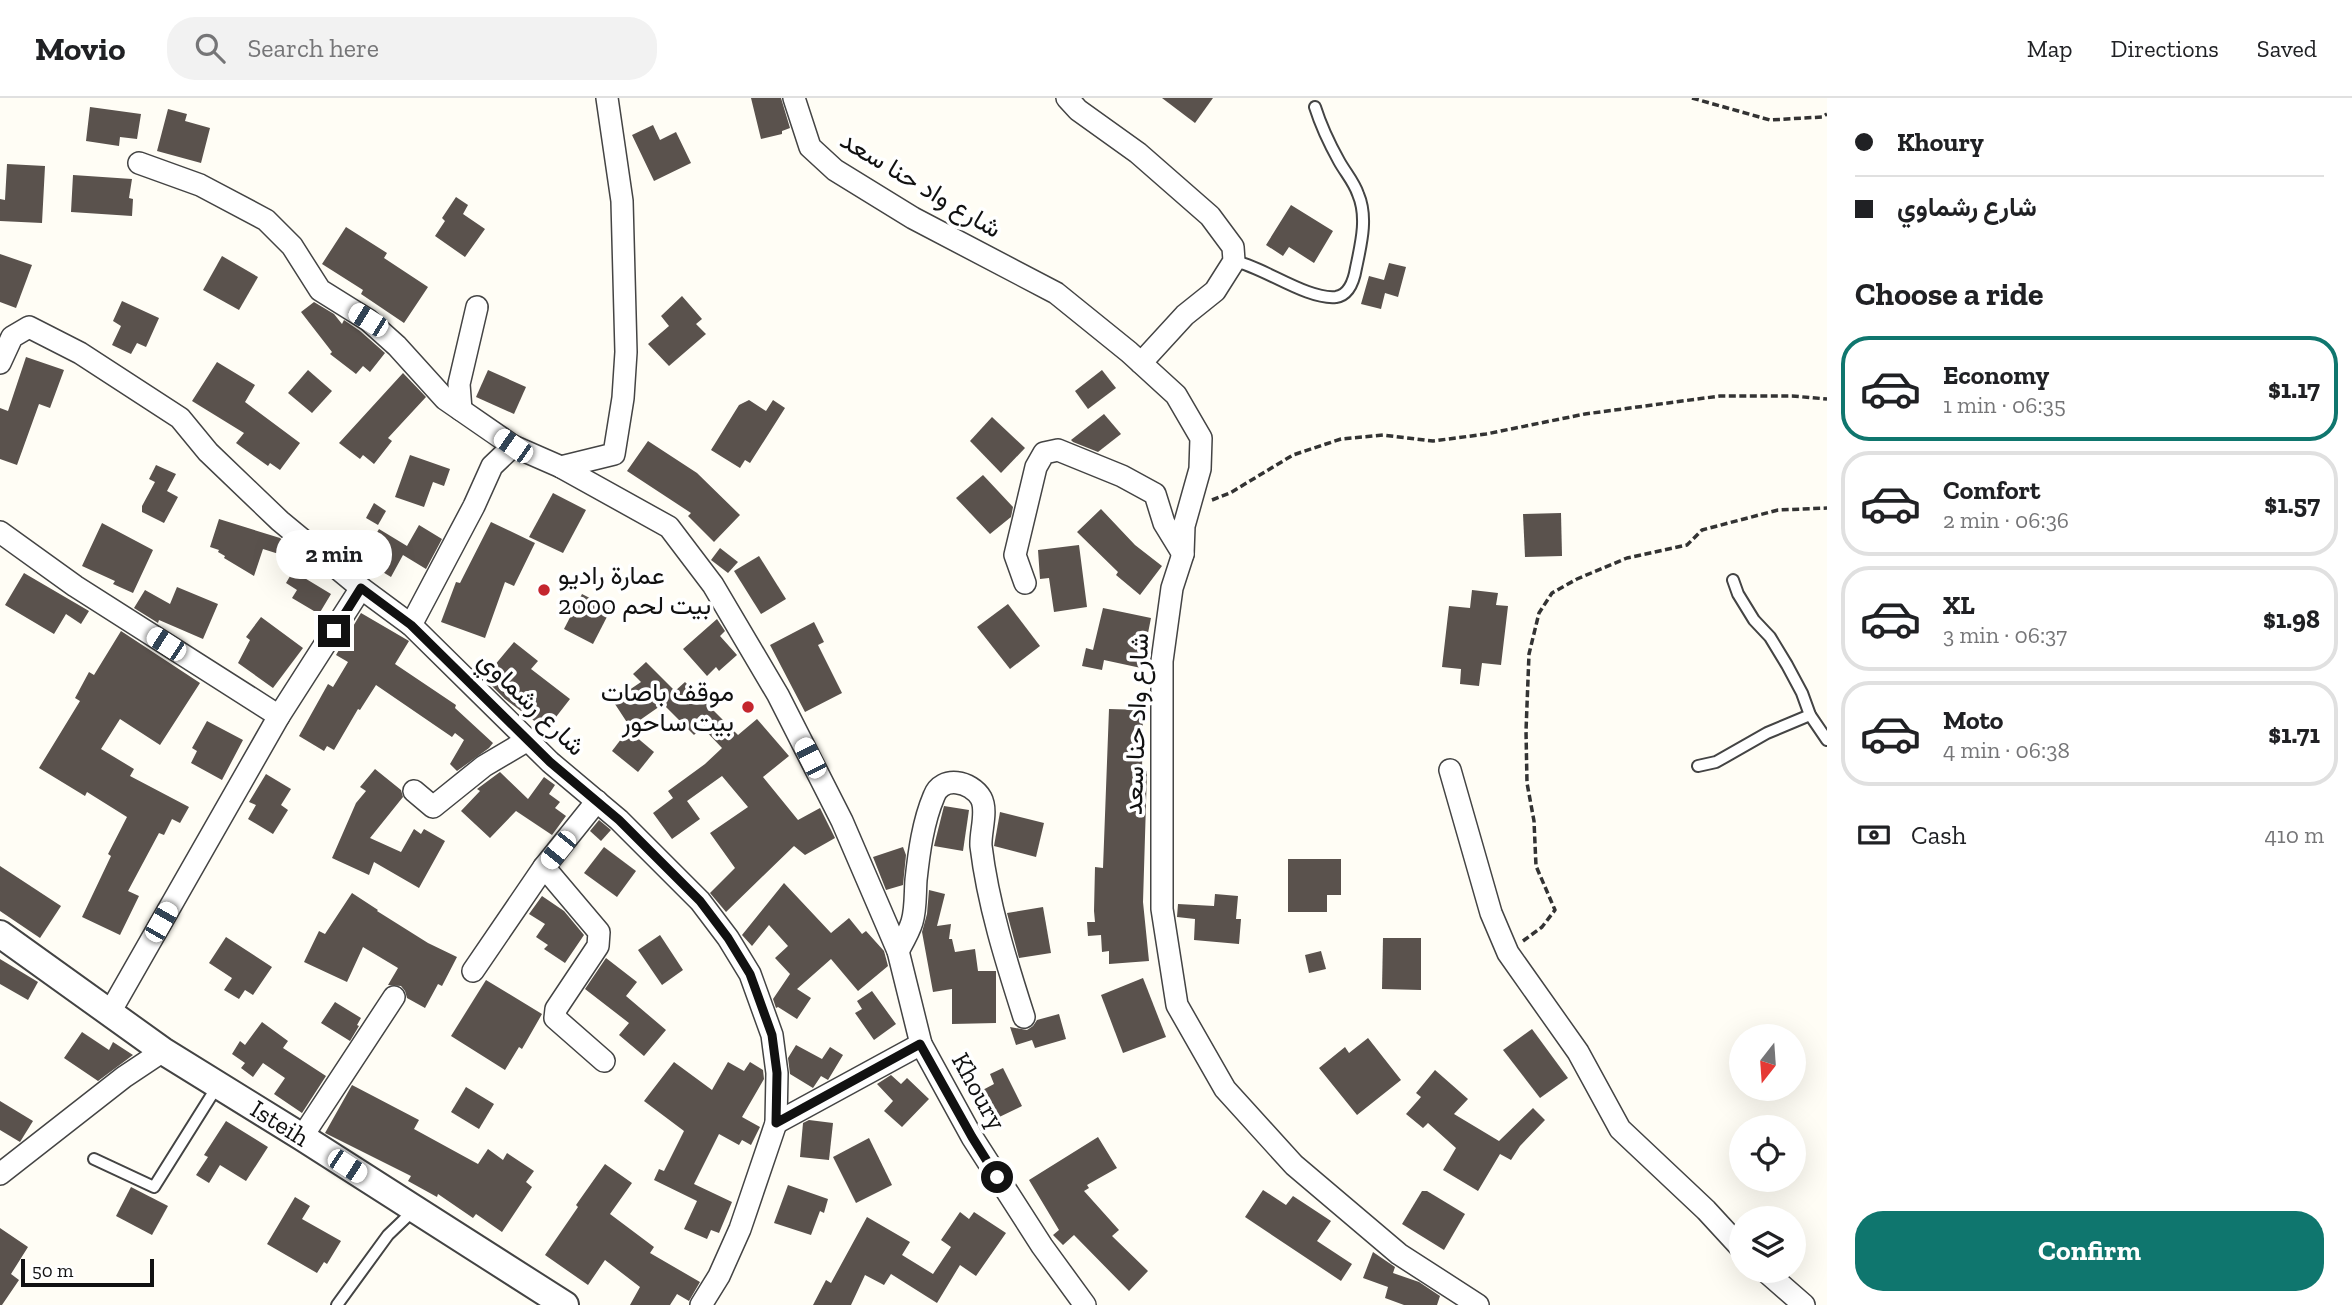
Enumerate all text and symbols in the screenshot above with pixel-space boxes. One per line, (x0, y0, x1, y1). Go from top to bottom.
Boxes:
search box (167, 17, 657, 80)
text: Movio (35, 29, 125, 68)
icon: search (191, 29, 229, 67)
text: Search here (247, 32, 379, 64)
text: Map (2027, 34, 2073, 63)
text: Directions (2111, 34, 2219, 63)
text: Saved (2257, 34, 2317, 63)
street label: شارع واد حنا سعد (834, 123, 1007, 246)
text: Khoury (1897, 126, 1984, 158)
text: شارع رشماوي (1897, 191, 2037, 223)
text: Choose a ride (1855, 275, 2043, 313)
car (345, 300, 392, 340)
icon: car (1859, 357, 1922, 420)
text: Economy (1943, 359, 2049, 391)
text: $1.17 (2268, 373, 2320, 405)
text: 1 min · 06:35 (1943, 391, 2066, 419)
car (490, 425, 537, 467)
icon: car (1859, 472, 1922, 535)
text: Comfort (1943, 474, 2040, 506)
text: $1.57 (2264, 488, 2320, 520)
text: 2 min · 06:36 (1943, 506, 2069, 534)
callout: 2 min (276, 530, 392, 578)
text: 2 min (305, 540, 363, 568)
place label: عمارة راديو بيت لحم 2000 (558, 559, 711, 622)
marker: عمارة راديو بيت لحم 2000 (536, 582, 552, 598)
icon: car (1859, 587, 1922, 650)
text: XL (1943, 589, 1975, 621)
text: $1.98 (2263, 603, 2320, 635)
route end (318, 615, 350, 647)
text: 3 min · 06:37 (1943, 621, 2067, 649)
car (143, 624, 190, 664)
street label: شارع واد حنا سعد (1117, 632, 1157, 816)
street label: شارع رشماوي (468, 644, 592, 766)
place label: موقف باصات بيت ساحور (601, 676, 734, 738)
marker: موقف باصات بيت ساحور (740, 699, 756, 715)
icon: car (1859, 702, 1922, 765)
text: Moto (1943, 704, 2003, 736)
text: $1.71 (2268, 718, 2320, 750)
car (792, 735, 829, 781)
text: 4 min · 06:38 (1943, 736, 2070, 764)
icon: cash (1855, 816, 1893, 854)
text: Cash (1911, 819, 1966, 851)
text: 410 m (2264, 821, 2324, 849)
car (537, 827, 580, 873)
car (142, 899, 181, 945)
north arrow (1729, 1024, 1806, 1101)
map controls (1729, 1024, 1806, 1283)
street label: Khoury (945, 1047, 1014, 1136)
street label: Isteih (245, 1093, 316, 1154)
button: locate (1729, 1115, 1806, 1192)
car (324, 1146, 371, 1186)
route start (981, 1161, 1013, 1193)
button: layers (1729, 1206, 1806, 1283)
button: Confirm (1855, 1211, 2324, 1291)
scale bar (21, 1256, 154, 1288)
text: 50 m (32, 1259, 73, 1282)

